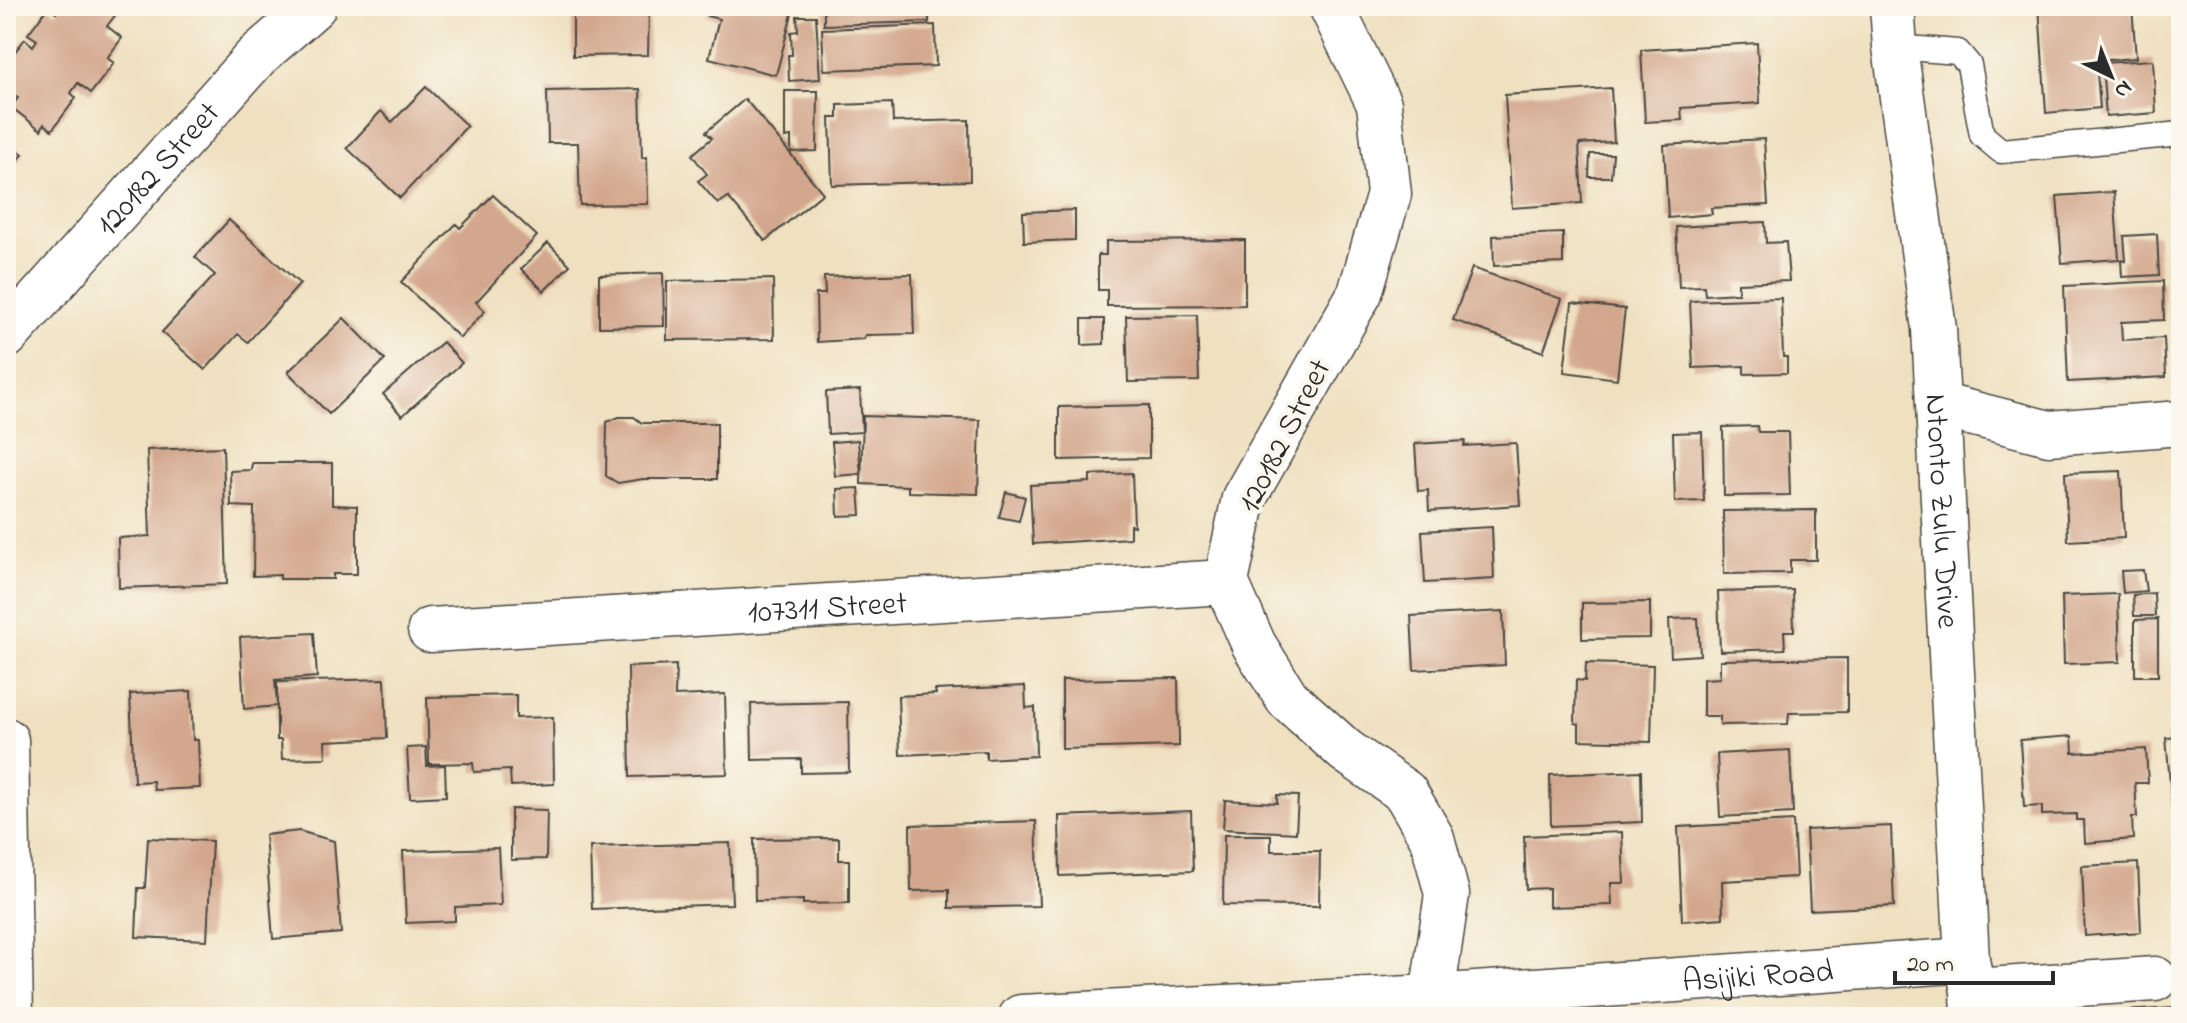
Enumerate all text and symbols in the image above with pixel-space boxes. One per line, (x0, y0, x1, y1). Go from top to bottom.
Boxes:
north arrow (2071, 36, 2151, 116)
text: N (2106, 72, 2139, 105)
street label: 120182 Street (86, 92, 233, 248)
street label: 120182 Street (1227, 351, 1345, 521)
street label: Ntonto Zulu Drive (1910, 393, 1970, 630)
street label: 107311 Street (746, 581, 909, 638)
scale bar (1895, 935, 2053, 985)
text: 20 m (1907, 948, 1954, 983)
street label: Asijiki Road (1681, 949, 1835, 1007)

